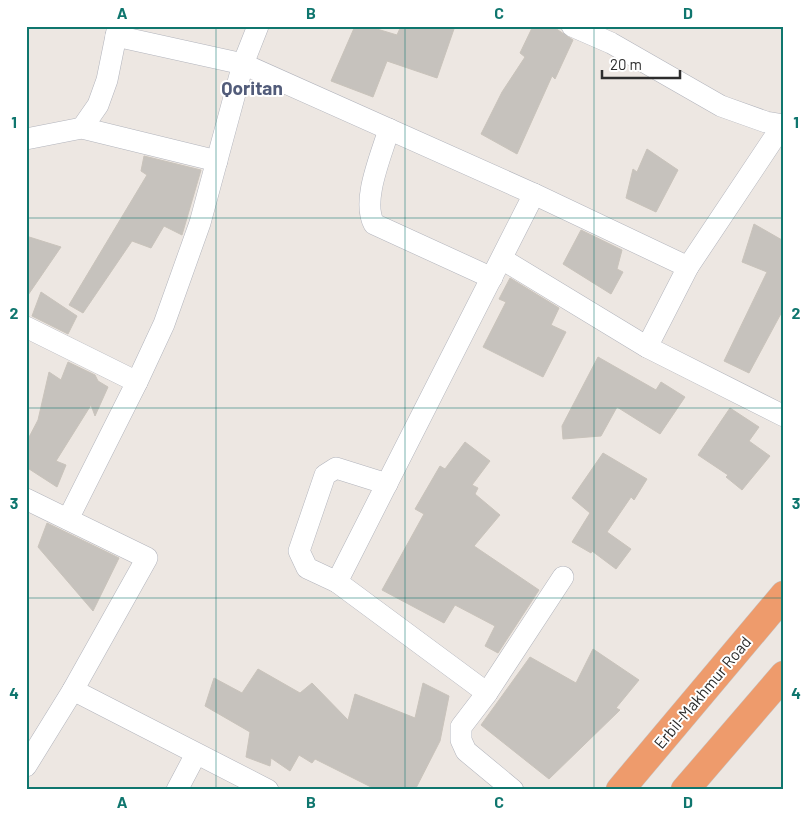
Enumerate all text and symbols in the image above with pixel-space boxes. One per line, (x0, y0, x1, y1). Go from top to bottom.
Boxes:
text: A (117, 3, 128, 22)
text: B (306, 3, 316, 22)
text: C (494, 3, 504, 22)
text: D (683, 3, 693, 22)
scale bar (602, 48, 680, 80)
text: 20 m (610, 55, 642, 73)
district label: Qoritan (221, 76, 283, 99)
text: 1 (11, 112, 17, 131)
text: 1 (793, 112, 799, 131)
text: 2 (10, 303, 19, 322)
text: 2 (792, 303, 801, 322)
text: 3 (10, 493, 18, 512)
text: 3 (792, 493, 800, 512)
street label: Erbil-Makhmur Road (649, 632, 755, 752)
text: 4 (9, 683, 19, 702)
text: 4 (791, 683, 801, 702)
text: A (117, 792, 128, 811)
text: B (306, 792, 316, 811)
text: C (494, 792, 504, 811)
text: D (683, 792, 693, 811)

